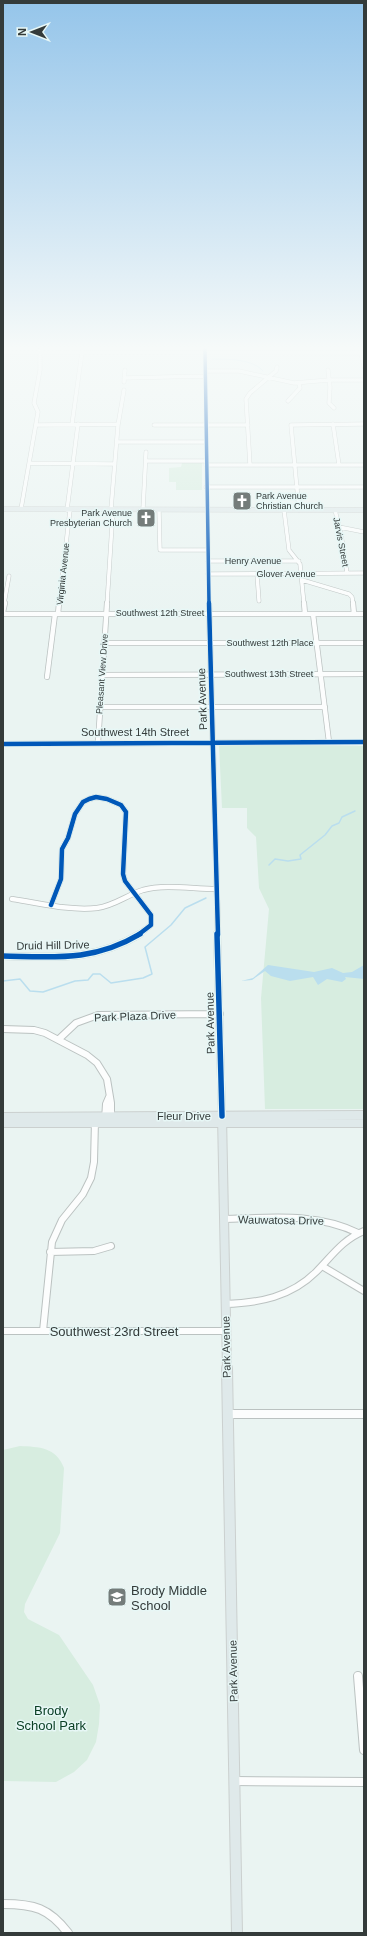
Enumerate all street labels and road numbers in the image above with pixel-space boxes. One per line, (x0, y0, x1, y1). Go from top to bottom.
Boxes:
street label: Jarvis Street (331, 516, 351, 568)
street label: Virginia Avenue (55, 543, 71, 605)
street label: Henry Avenue (225, 556, 281, 566)
street label: Glover Avenue (257, 569, 315, 579)
street label: Southwest 12th Street (116, 608, 205, 618)
street label: Pleasant View Drive (94, 634, 110, 714)
street label: Southwest 12th Place (226, 638, 314, 648)
street label: Park Avenue (195, 668, 209, 730)
street label: Southwest 13th Street (225, 669, 314, 679)
street label: Southwest 14th Street (81, 726, 189, 738)
street label: Druid Hill Drive (16, 938, 90, 952)
street label: Park Avenue (203, 992, 217, 1054)
street label: Park Plaza Drive (94, 1009, 176, 1023)
street label: Fleur Drive (157, 1110, 211, 1122)
street label: Wauwatosa Drive (238, 1213, 324, 1227)
street label: Park Avenue (219, 1316, 233, 1378)
street label: Southwest 23rd Street (50, 1324, 179, 1339)
street label: Park Avenue (226, 1640, 240, 1702)

